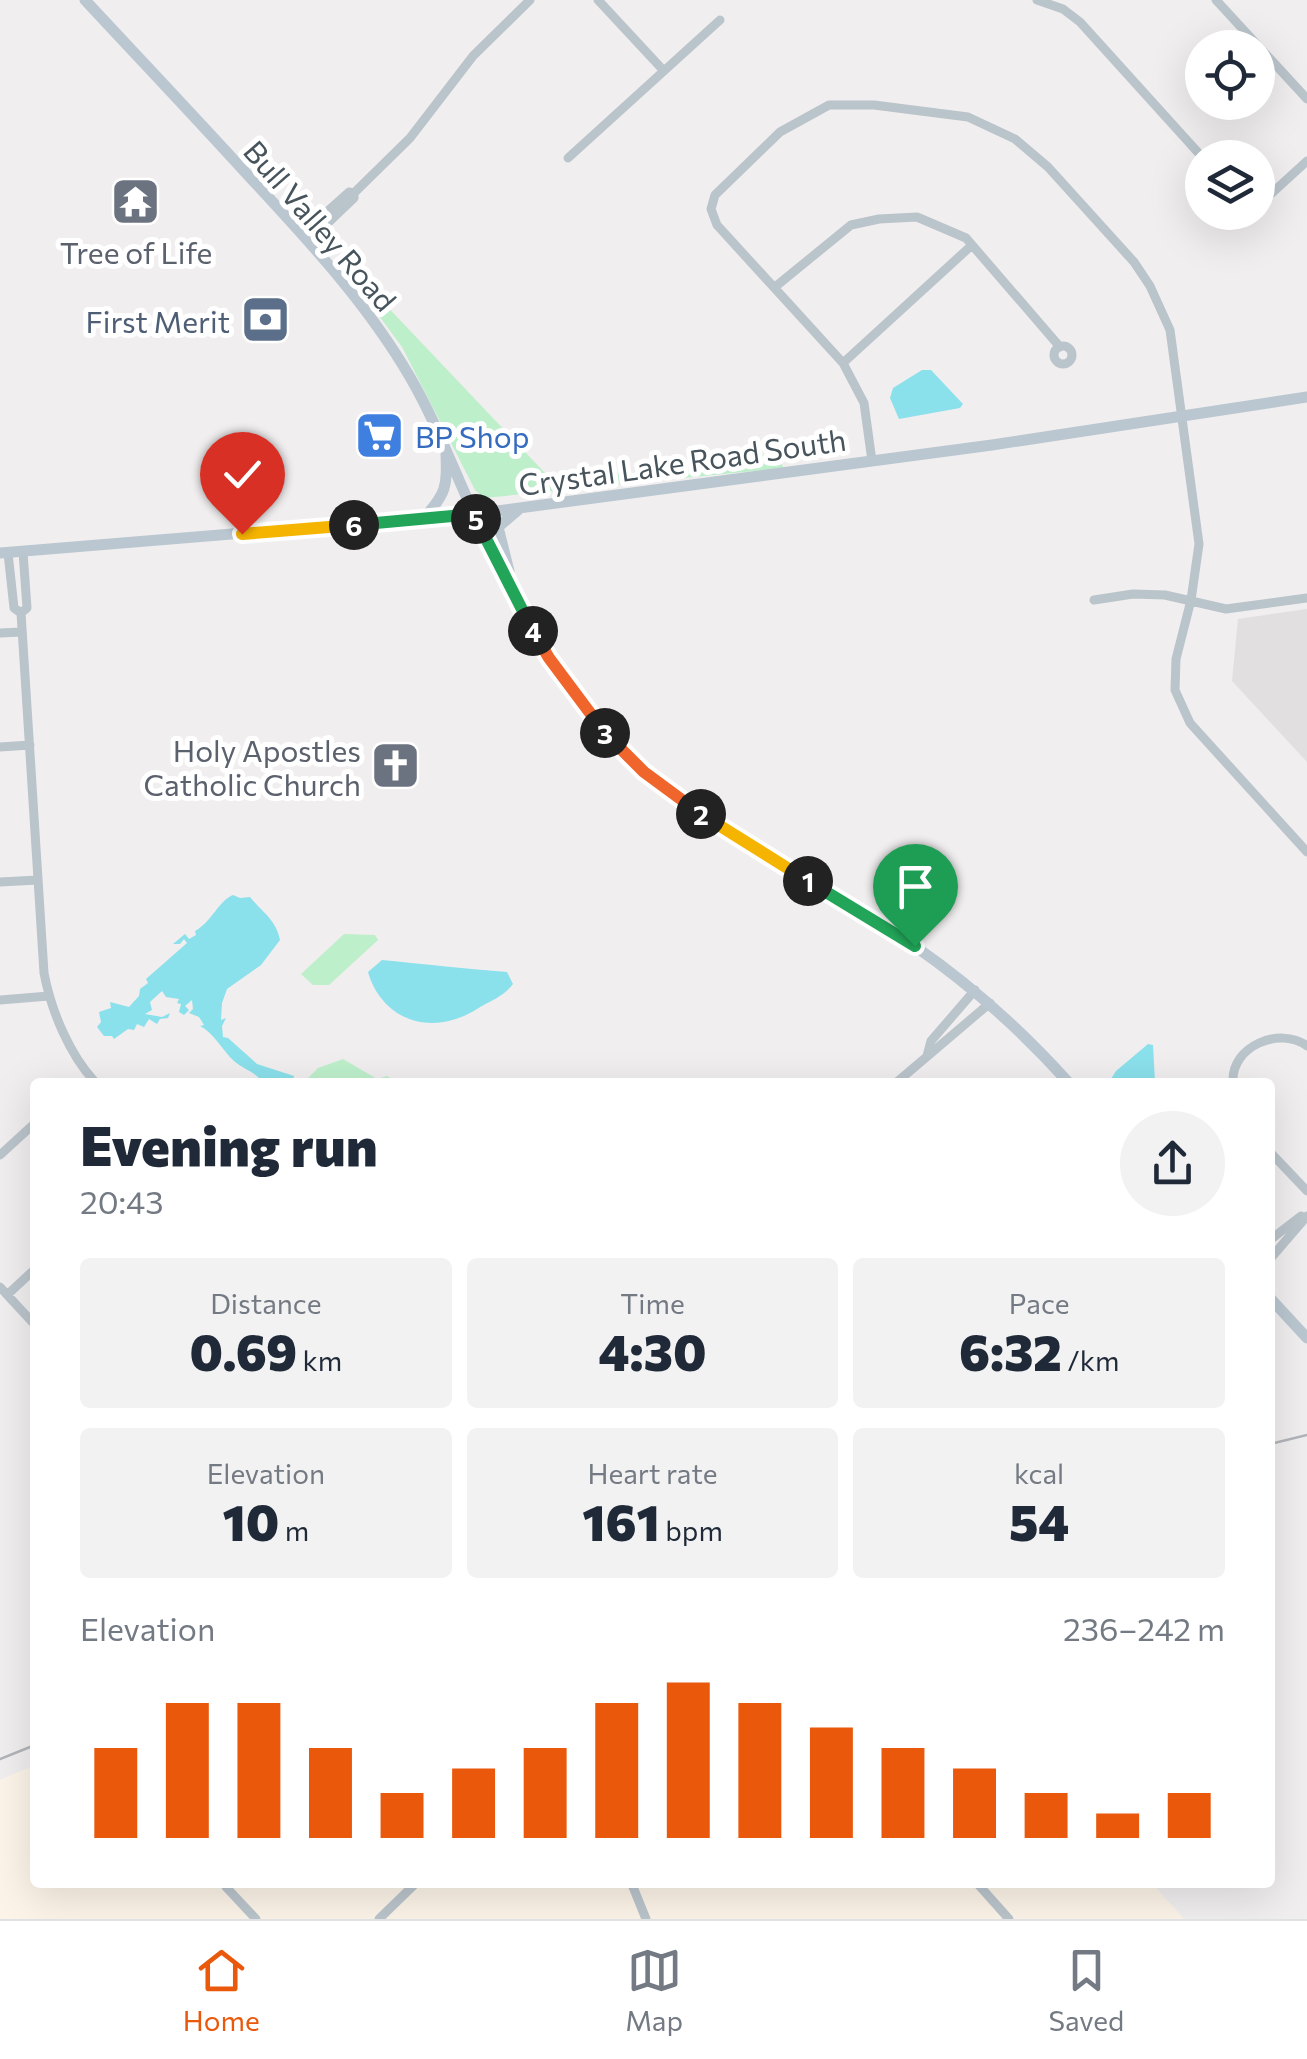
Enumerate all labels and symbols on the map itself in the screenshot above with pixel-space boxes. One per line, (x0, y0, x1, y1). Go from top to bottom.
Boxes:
street label: Bull Valley Road (237, 132, 405, 318)
temple icon: Tree of Life (110, 176, 162, 228)
place label: Tree of Life (60, 233, 212, 270)
bank icon: First Merit (239, 294, 291, 346)
place label: First Merit (86, 302, 230, 339)
supermarket icon: BP Shop (354, 409, 406, 461)
place label: BP Shop (415, 417, 529, 454)
street label: Crystal Lake Road South (516, 420, 848, 502)
pin (200, 432, 285, 535)
pin: 5 (451, 494, 501, 544)
pin: 6 (329, 500, 379, 550)
pin: 4 (508, 606, 558, 656)
pin: 3 (580, 708, 630, 758)
place label: Holy Apostles Catholic Church (143, 731, 361, 802)
church icon: Holy Apostles Catholic Church (370, 740, 422, 792)
pin: 2 (676, 789, 726, 839)
pin (873, 844, 958, 947)
pin: 1 (783, 856, 833, 906)

